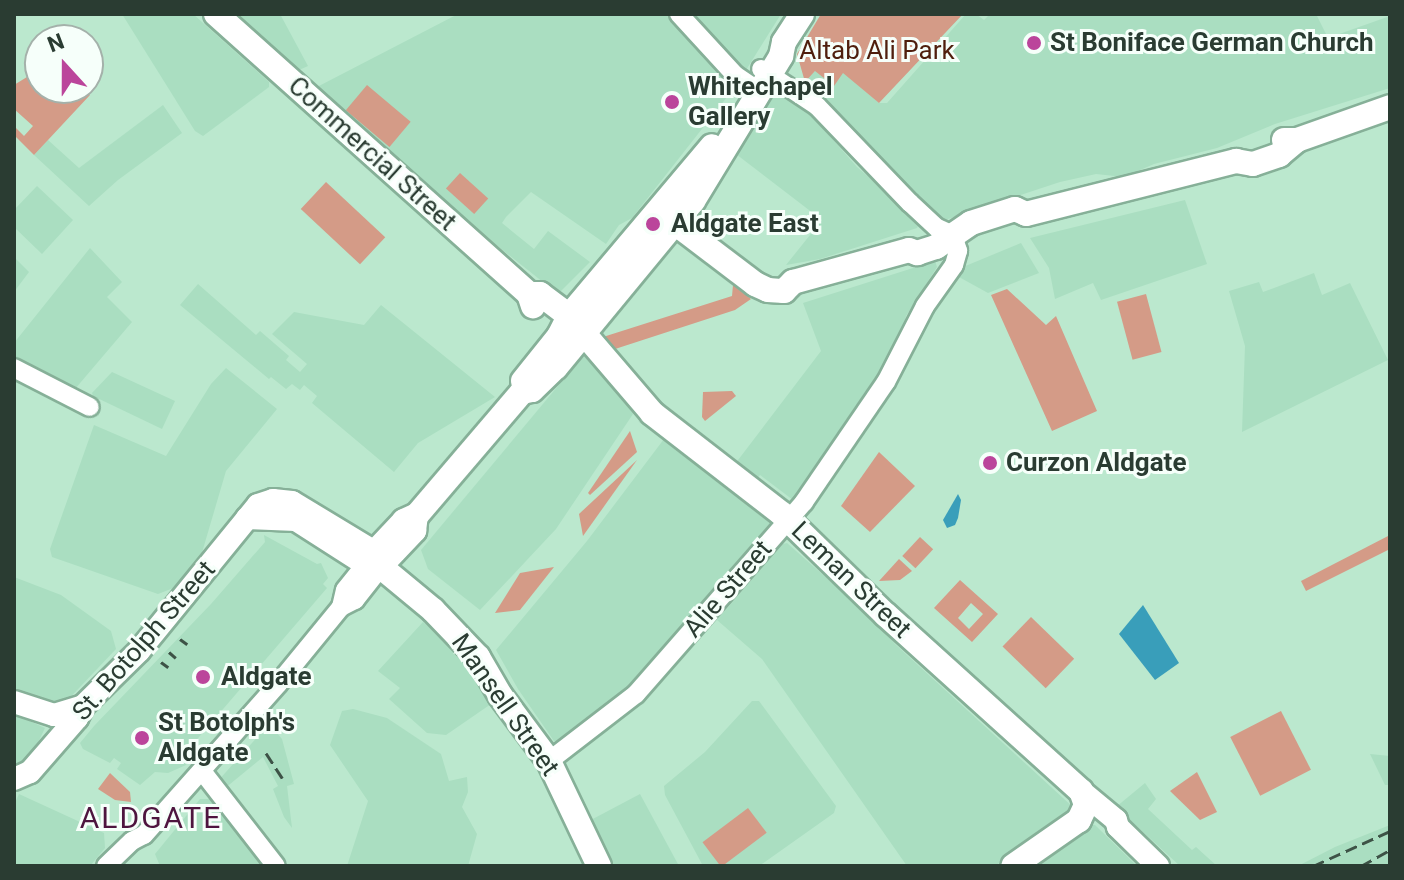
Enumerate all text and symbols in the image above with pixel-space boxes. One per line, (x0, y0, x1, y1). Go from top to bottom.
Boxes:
north arrow (24, 24, 104, 104)
place label: St Boniface German Church (1050, 27, 1374, 59)
text: N (44, 29, 68, 57)
marker: St Boniface German Church (1025, 34, 1043, 52)
park label: Altab Ali Park (799, 35, 955, 67)
street label: Commercial Street (282, 70, 462, 238)
place label: Whitechapel Gallery (688, 71, 833, 132)
marker: Whitechapel Gallery (663, 93, 681, 111)
place label: Aldgate East (671, 208, 819, 240)
marker: Aldgate East (642, 213, 664, 235)
place label: Curzon Aldgate (1006, 447, 1186, 479)
marker: Curzon Aldgate (981, 454, 999, 472)
street label: Leman Street (785, 515, 917, 645)
street label: Alie Street (677, 534, 779, 644)
street label: St. Botolph Street (66, 555, 222, 727)
street label: Mansell Street (445, 628, 565, 782)
place label: Aldgate (221, 661, 312, 693)
marker: Aldgate (192, 666, 214, 688)
place label: St Botolph's Aldgate (158, 707, 295, 768)
marker: St Botolph's Aldgate (133, 729, 151, 747)
district label: ALDGATE (80, 800, 222, 836)

